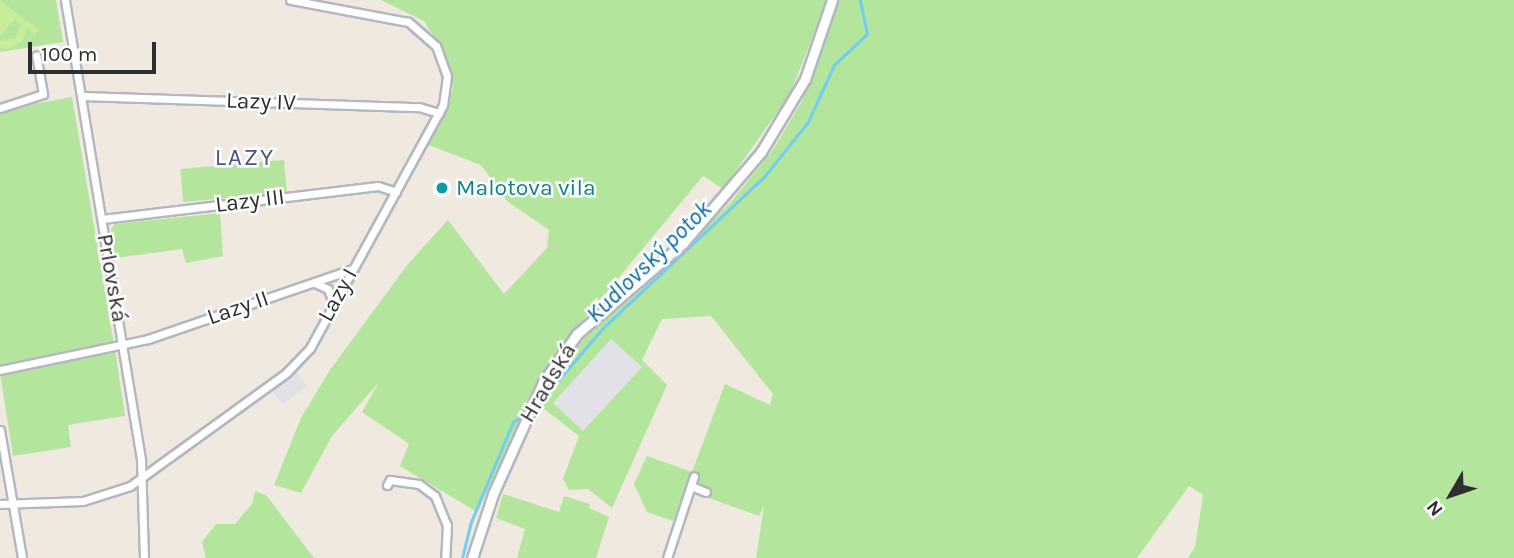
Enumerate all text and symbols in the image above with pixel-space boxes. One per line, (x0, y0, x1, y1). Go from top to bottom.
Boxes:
scale bar (32, 28, 159, 72)
text: 100 m (41, 42, 98, 66)
street label: Lazy IV (226, 87, 296, 117)
district label: LAZY (215, 144, 275, 172)
place label: Malotova vila (456, 174, 596, 202)
marker: Malotova vila (434, 180, 450, 196)
street label: Lazy III (214, 183, 286, 219)
water label: Kudlovský potok (580, 195, 718, 329)
street label: Prlovská (91, 232, 133, 324)
street label: Lazy I (312, 263, 364, 327)
street label: Lazy II (204, 285, 272, 331)
street label: Hradská (514, 338, 582, 428)
north arrow (1416, 460, 1486, 530)
text: N (1422, 496, 1448, 520)

